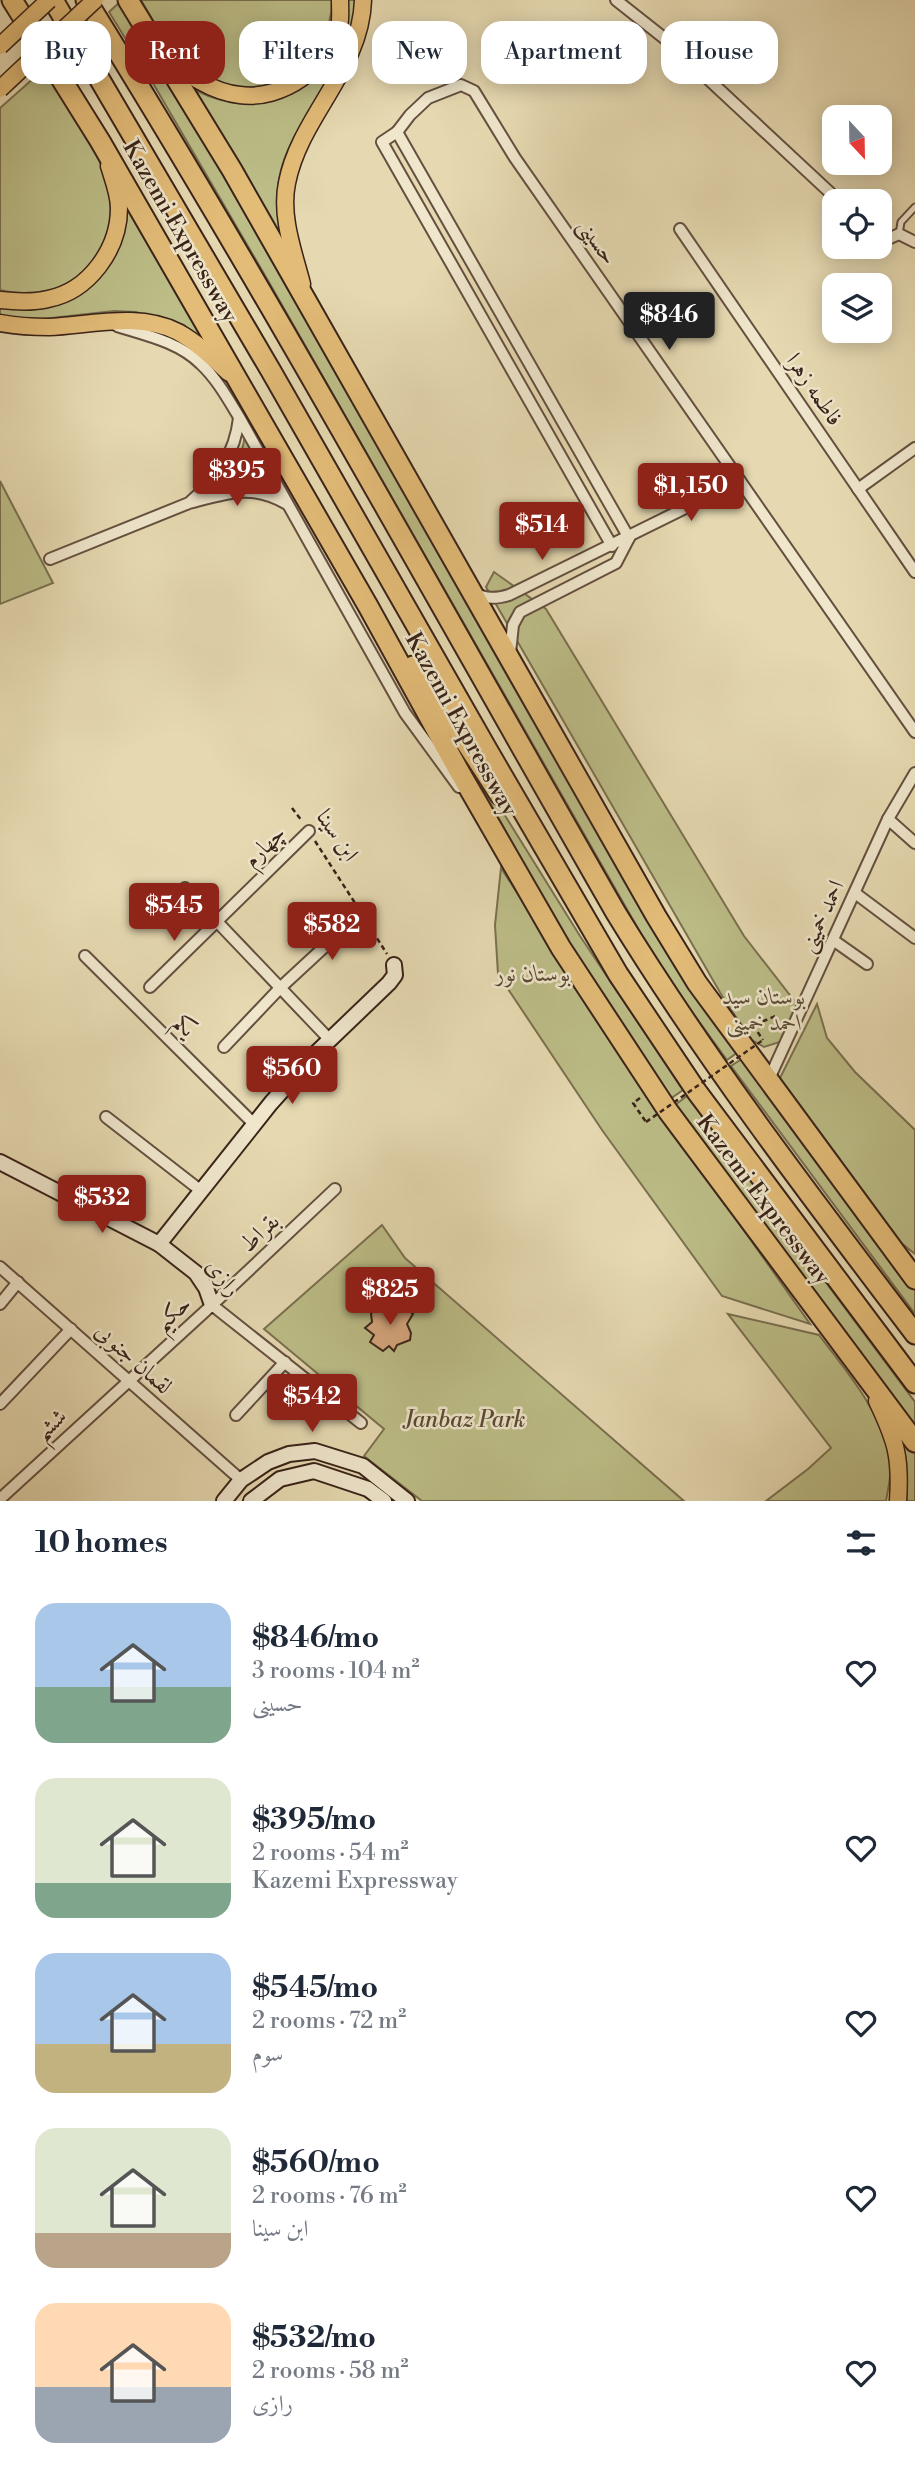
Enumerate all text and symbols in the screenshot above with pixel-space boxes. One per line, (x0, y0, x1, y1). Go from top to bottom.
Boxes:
chip: Buy (21, 21, 111, 84)
chip: Rent (125, 21, 225, 84)
chip: Filters (239, 21, 358, 84)
chip: New (372, 21, 467, 84)
chip: Apartment (481, 21, 647, 84)
chip: House (661, 21, 778, 84)
north arrow (822, 105, 892, 175)
map controls (822, 105, 892, 343)
street label: Kazemi Expressway (117, 135, 244, 328)
button: locate (822, 189, 892, 259)
street label: حسینی (570, 213, 623, 271)
button: layers (822, 273, 892, 343)
pin: $846 (628, 292, 710, 352)
text: $846 (640, 301, 698, 329)
street label: فاطمه زهرا (780, 348, 849, 431)
pin: $395 (196, 448, 278, 508)
text: $395 (209, 457, 265, 485)
pin: $1,150 (634, 463, 748, 523)
text: $1,150 (654, 472, 728, 500)
pin: $514 (501, 503, 583, 562)
text: $514 (515, 511, 569, 539)
street label: Kazemi Expressway (399, 628, 524, 822)
street label: ابن سینا (310, 804, 365, 867)
street label: چهارم (238, 820, 295, 877)
street label: احمد خمینی (793, 876, 852, 957)
pin: $545 (133, 884, 215, 943)
text: $545 (145, 892, 203, 920)
pin: $582 (291, 902, 373, 962)
text: $582 (304, 911, 360, 939)
park label: بوستان نور (493, 960, 571, 988)
park label: بوستان سید احمد خمینی (722, 983, 806, 1038)
street label: یکم (162, 1009, 203, 1049)
pin: $560 (251, 1046, 333, 1106)
text: $560 (262, 1055, 322, 1083)
street label: Kazemi Expressway (690, 1109, 837, 1291)
pin: $532 (61, 1176, 143, 1235)
text: $532 (74, 1184, 130, 1212)
street label: بقراط (234, 1207, 285, 1258)
street label: رازی (200, 1253, 247, 1302)
pin: $825 (349, 1268, 431, 1327)
text: $825 (362, 1276, 418, 1304)
street label: حکیم (148, 1290, 202, 1344)
street label: لقمان جنوبی (88, 1317, 178, 1401)
pin: $542 (271, 1374, 353, 1434)
text: $542 (283, 1383, 341, 1411)
street label: ششم (28, 1403, 78, 1453)
park label: Janbaz Park (401, 1406, 526, 1434)
text: 10 homes (35, 1524, 168, 1562)
icon: filters (842, 1524, 880, 1562)
text: $846/mo (252, 1619, 379, 1657)
icon: home (91, 1631, 175, 1715)
icon: heart (842, 1654, 880, 1692)
text: 3 rooms · 104 m² (252, 1657, 420, 1685)
text: حسینی (252, 1690, 303, 1718)
text: $395/mo (252, 1801, 376, 1839)
icon: home (91, 1806, 175, 1890)
icon: heart (842, 1829, 880, 1867)
text: 2 rooms · 54 m² (252, 1839, 409, 1867)
text: Kazemi Expressway (252, 1867, 458, 1895)
text: $545/mo (252, 1969, 378, 2007)
icon: home (91, 1981, 175, 2065)
icon: heart (842, 2004, 880, 2042)
text: 2 rooms · 72 m² (252, 2007, 406, 2035)
text: سوم (252, 2040, 283, 2068)
text: $560/mo (252, 2144, 380, 2182)
icon: home (91, 2156, 175, 2240)
icon: heart (842, 2179, 880, 2217)
text: 2 rooms · 76 m² (252, 2182, 407, 2210)
text: ابن سینا (252, 2215, 308, 2243)
text: $532/mo (252, 2319, 376, 2357)
icon: home (91, 2331, 175, 2415)
icon: heart (842, 2354, 880, 2392)
text: 2 rooms · 58 m² (252, 2357, 409, 2385)
text: رازی (252, 2390, 293, 2418)

